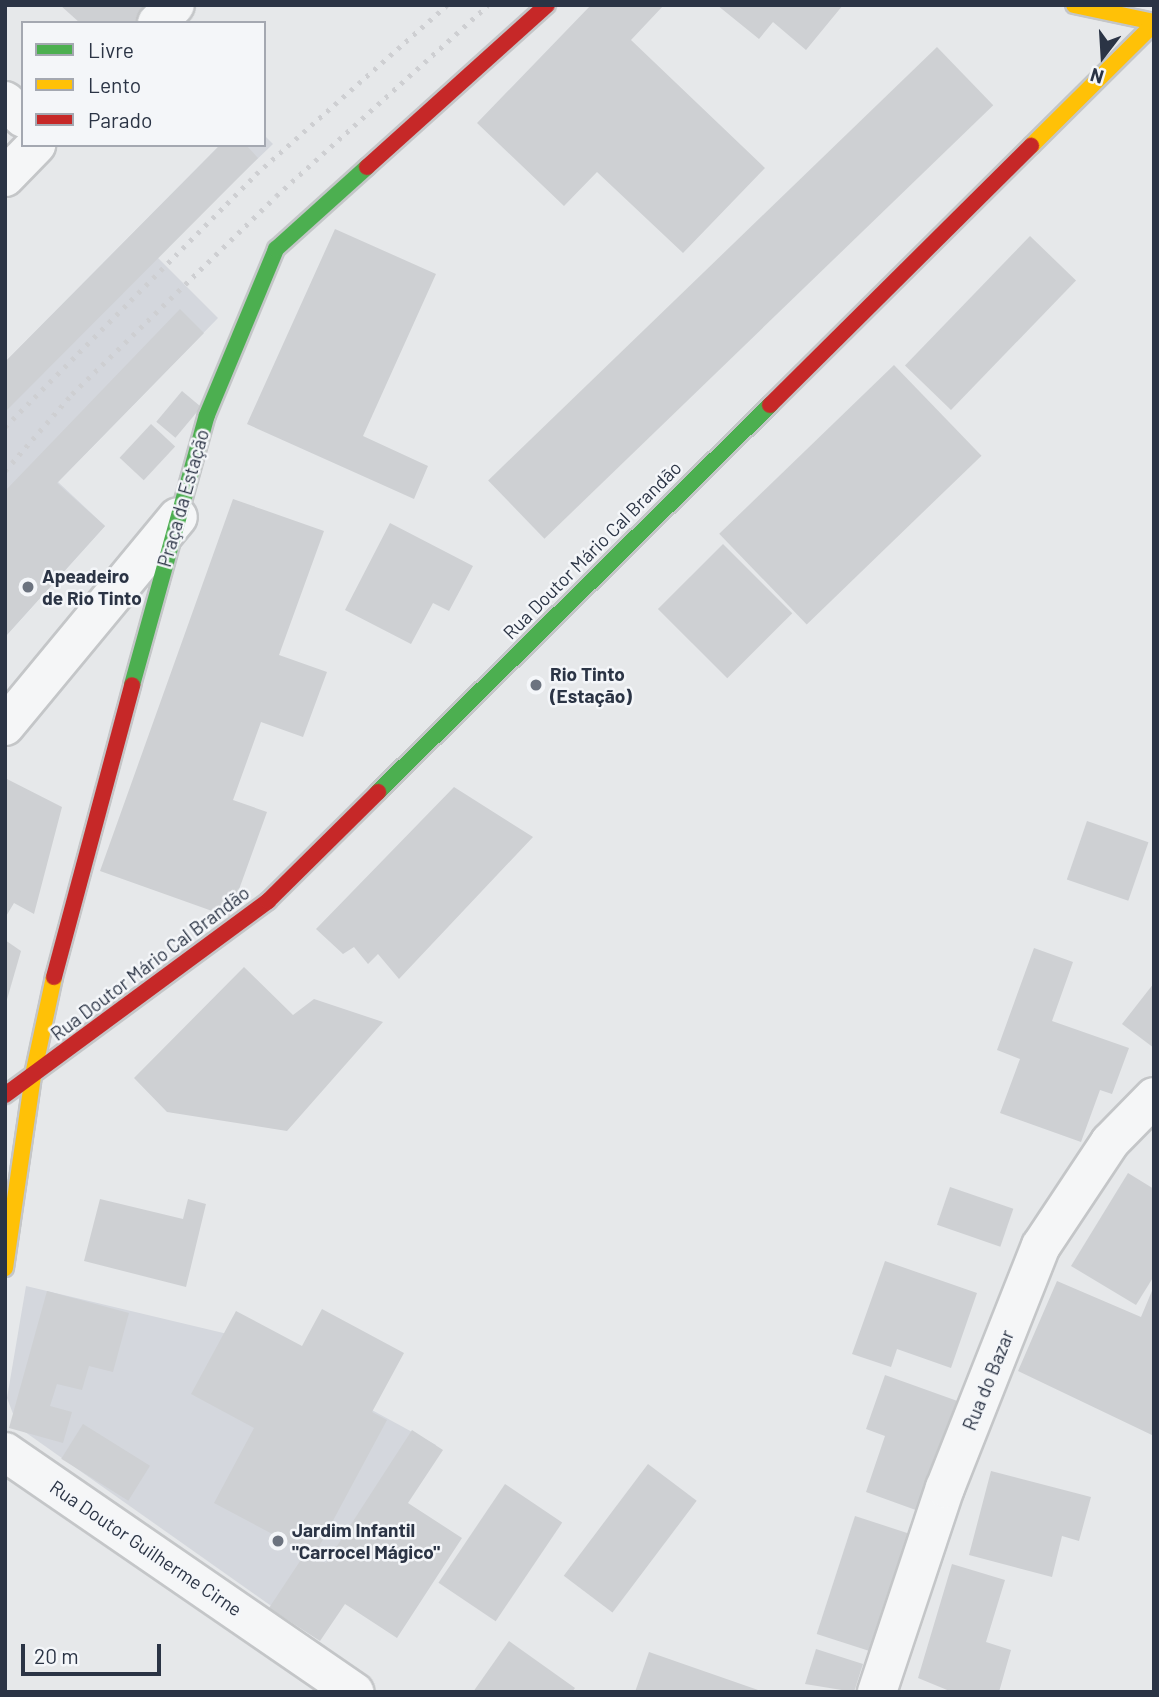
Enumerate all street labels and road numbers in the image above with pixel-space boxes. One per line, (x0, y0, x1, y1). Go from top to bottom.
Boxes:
street label: Praça da Estação (152, 427, 214, 569)
street label: Rua Doutor Mário Cal Brandão (498, 456, 686, 644)
street label: Rua Doutor Mário Cal Brandão (46, 881, 254, 1045)
street label: Rua do Bazar (957, 1326, 1019, 1434)
street label: Rua Doutor Guilherme Cirne (46, 1475, 246, 1621)

